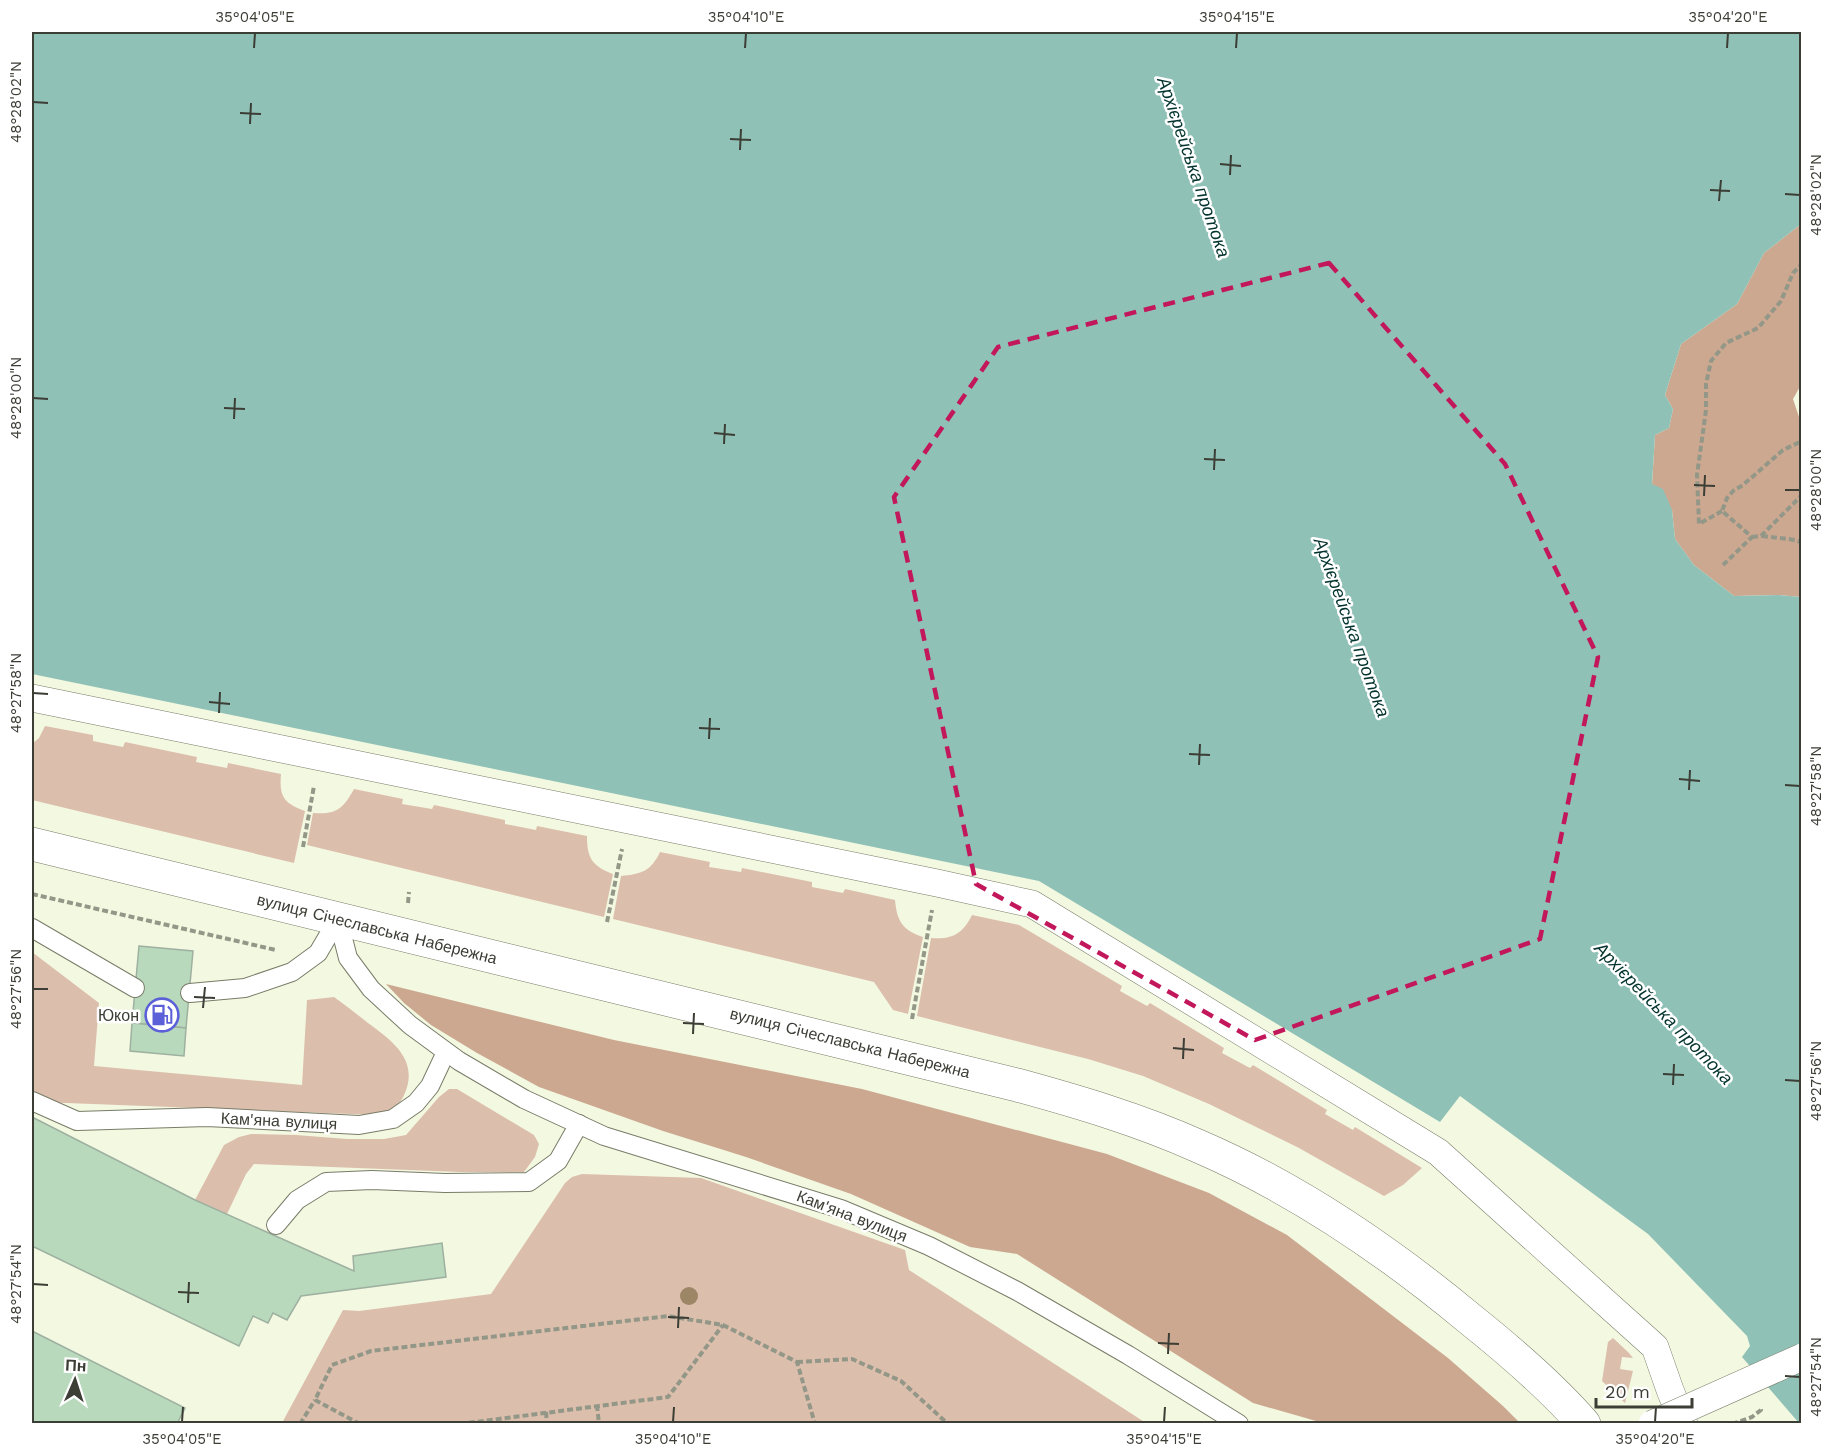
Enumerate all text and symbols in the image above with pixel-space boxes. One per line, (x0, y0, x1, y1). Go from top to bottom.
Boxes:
text: 35°04'05"E (215, 8, 295, 26)
text: 35°04'10"E (708, 8, 784, 26)
text: 35°04'15"E (1199, 8, 1275, 26)
text: 35°04'20"E (1688, 8, 1768, 26)
text: 48°28'02"N (7, 61, 25, 143)
water label: Архієрейська протока (1153, 73, 1235, 260)
text: 48°28'02"N (1807, 154, 1825, 236)
text: 48°28'00"N (7, 357, 25, 439)
text: 48°28'00"N (1807, 449, 1825, 531)
water label: Архієрейська протока (1309, 533, 1394, 720)
text: 48°27'58"N (7, 653, 25, 733)
text: 48°27'58"N (1807, 746, 1825, 826)
street label: вулиця Січеславська Набережна (255, 890, 499, 968)
water label: Архієрейська протока (1590, 937, 1737, 1089)
text: 48°27'56"N (7, 949, 25, 1029)
fuel station icon: Юкон (144, 997, 180, 1033)
street label: вулиця Січеславська Набережна (728, 1004, 972, 1082)
place label: Юкон (98, 1006, 139, 1025)
text: 48°27'56"N (1807, 1041, 1825, 1121)
street label: Кам'яна вулиця (220, 1108, 338, 1134)
street label: Кам'яна вулиця (794, 1186, 910, 1246)
text: 48°27'54"N (7, 1244, 25, 1324)
text: 48°27'54"N (1807, 1337, 1825, 1417)
north arrow (45, 1350, 105, 1410)
text: Пн (65, 1355, 87, 1376)
scale bar (1596, 1371, 1692, 1409)
text: 20 m (1605, 1381, 1650, 1402)
text: 35°04'05"E (142, 1430, 222, 1448)
text: 35°04'10"E (635, 1430, 711, 1448)
text: 35°04'15"E (1126, 1430, 1202, 1448)
text: 35°04'20"E (1615, 1430, 1695, 1448)

